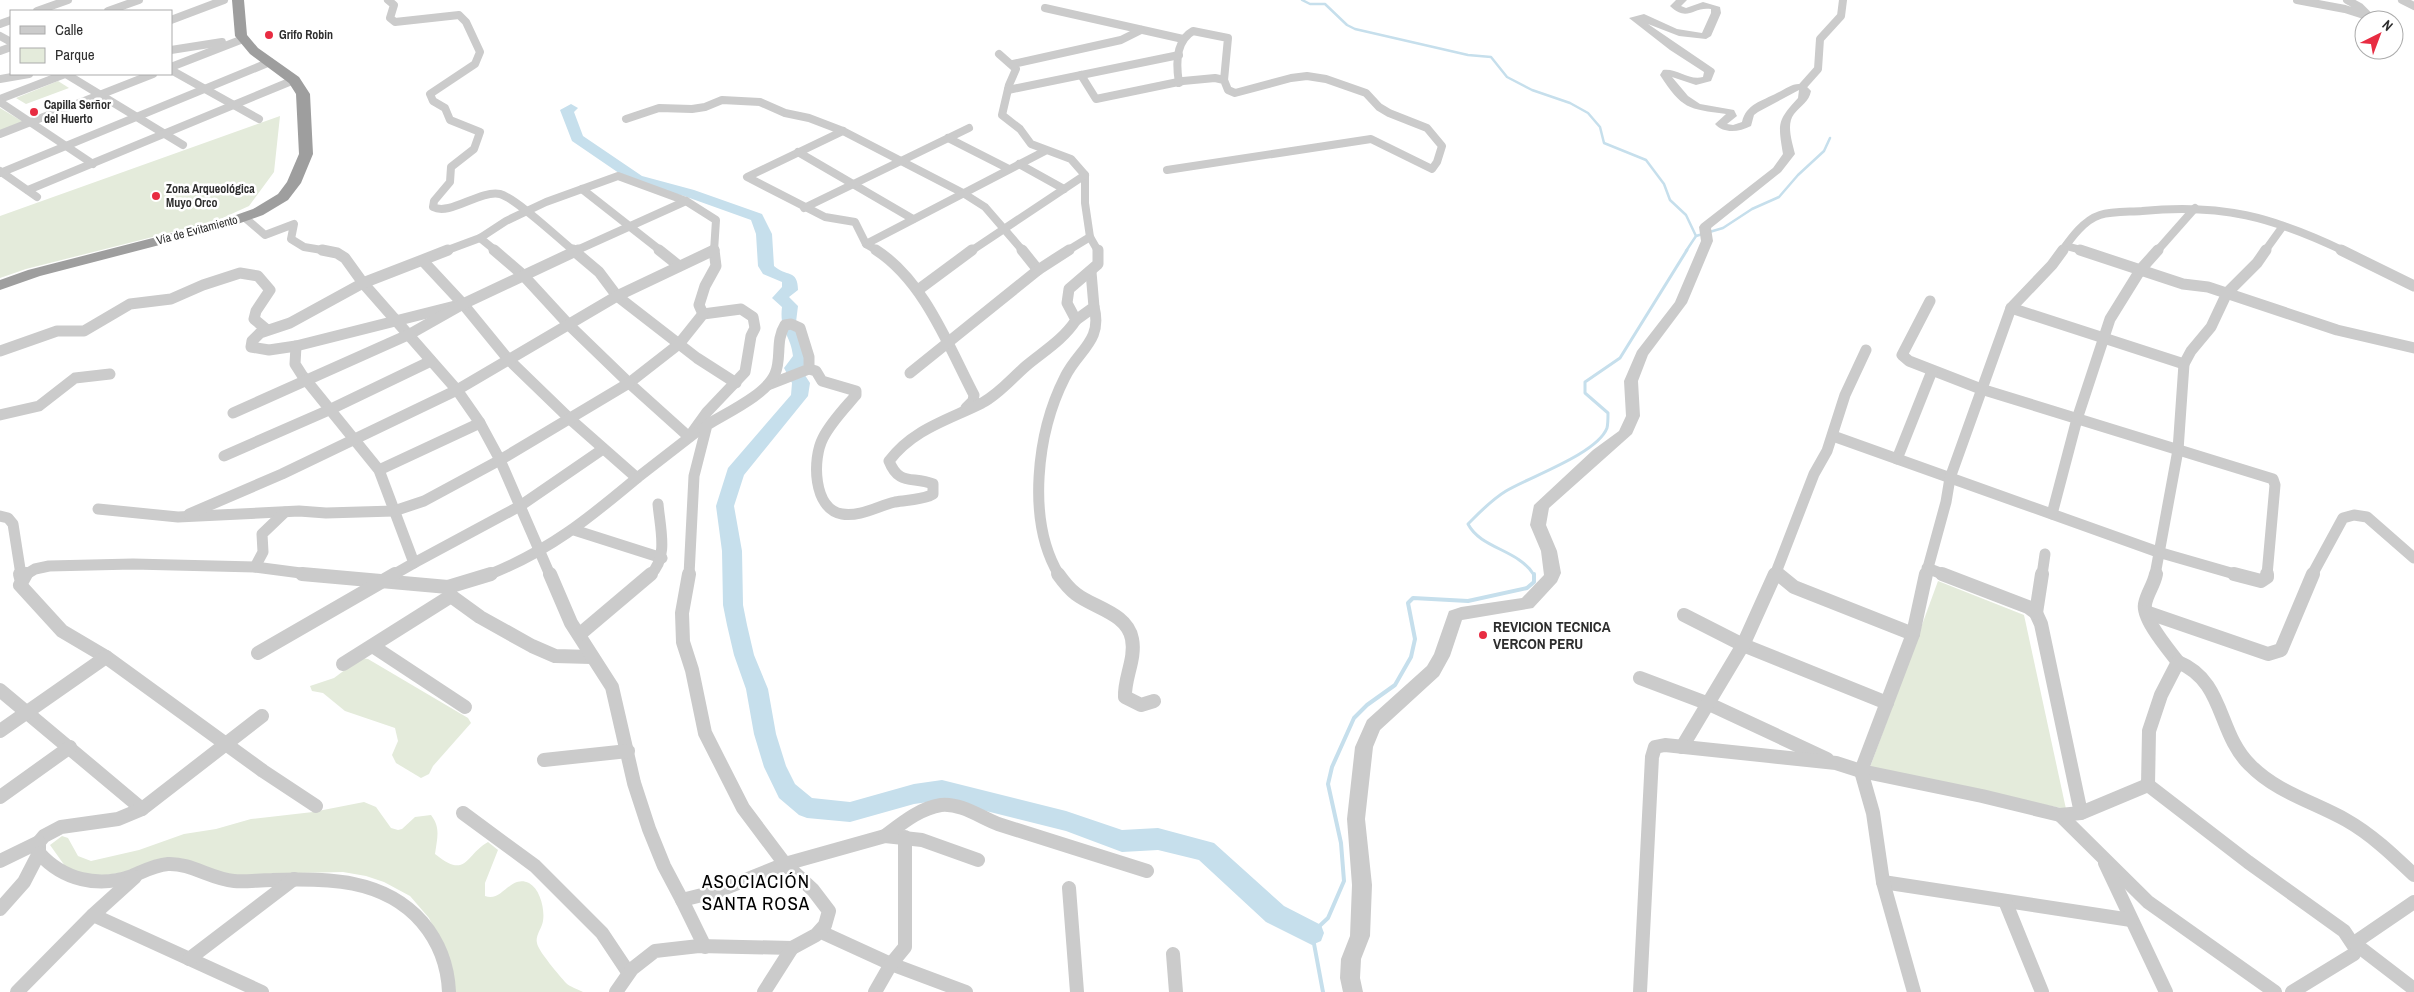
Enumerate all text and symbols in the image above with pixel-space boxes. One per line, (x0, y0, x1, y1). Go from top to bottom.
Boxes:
legend (10, 10, 172, 75)
north arrow (2354, 10, 2404, 60)
text: N (2379, 16, 2397, 35)
text: Calle (55, 19, 83, 40)
place label: Grifo Robin (279, 27, 333, 43)
marker: Grifo Robin (263, 29, 275, 41)
text: Parque (55, 44, 95, 65)
place label: Capilla Serñor del Huerto (44, 97, 111, 127)
marker: Capilla Serñor del Huerto (28, 106, 40, 118)
place label: Zona Arqueológica Muyo Orco (166, 181, 255, 211)
marker: Zona Arqueológica Muyo Orco (150, 190, 162, 202)
street label: Vía de Evitamiento (155, 211, 239, 249)
place label: REVICION TECNICA VERCON PERU (1493, 616, 1611, 654)
marker: REVICION TECNICA VERCON PERU (1477, 629, 1489, 641)
district label: ASOCIACIÓN SANTA ROSA (701, 868, 810, 916)

